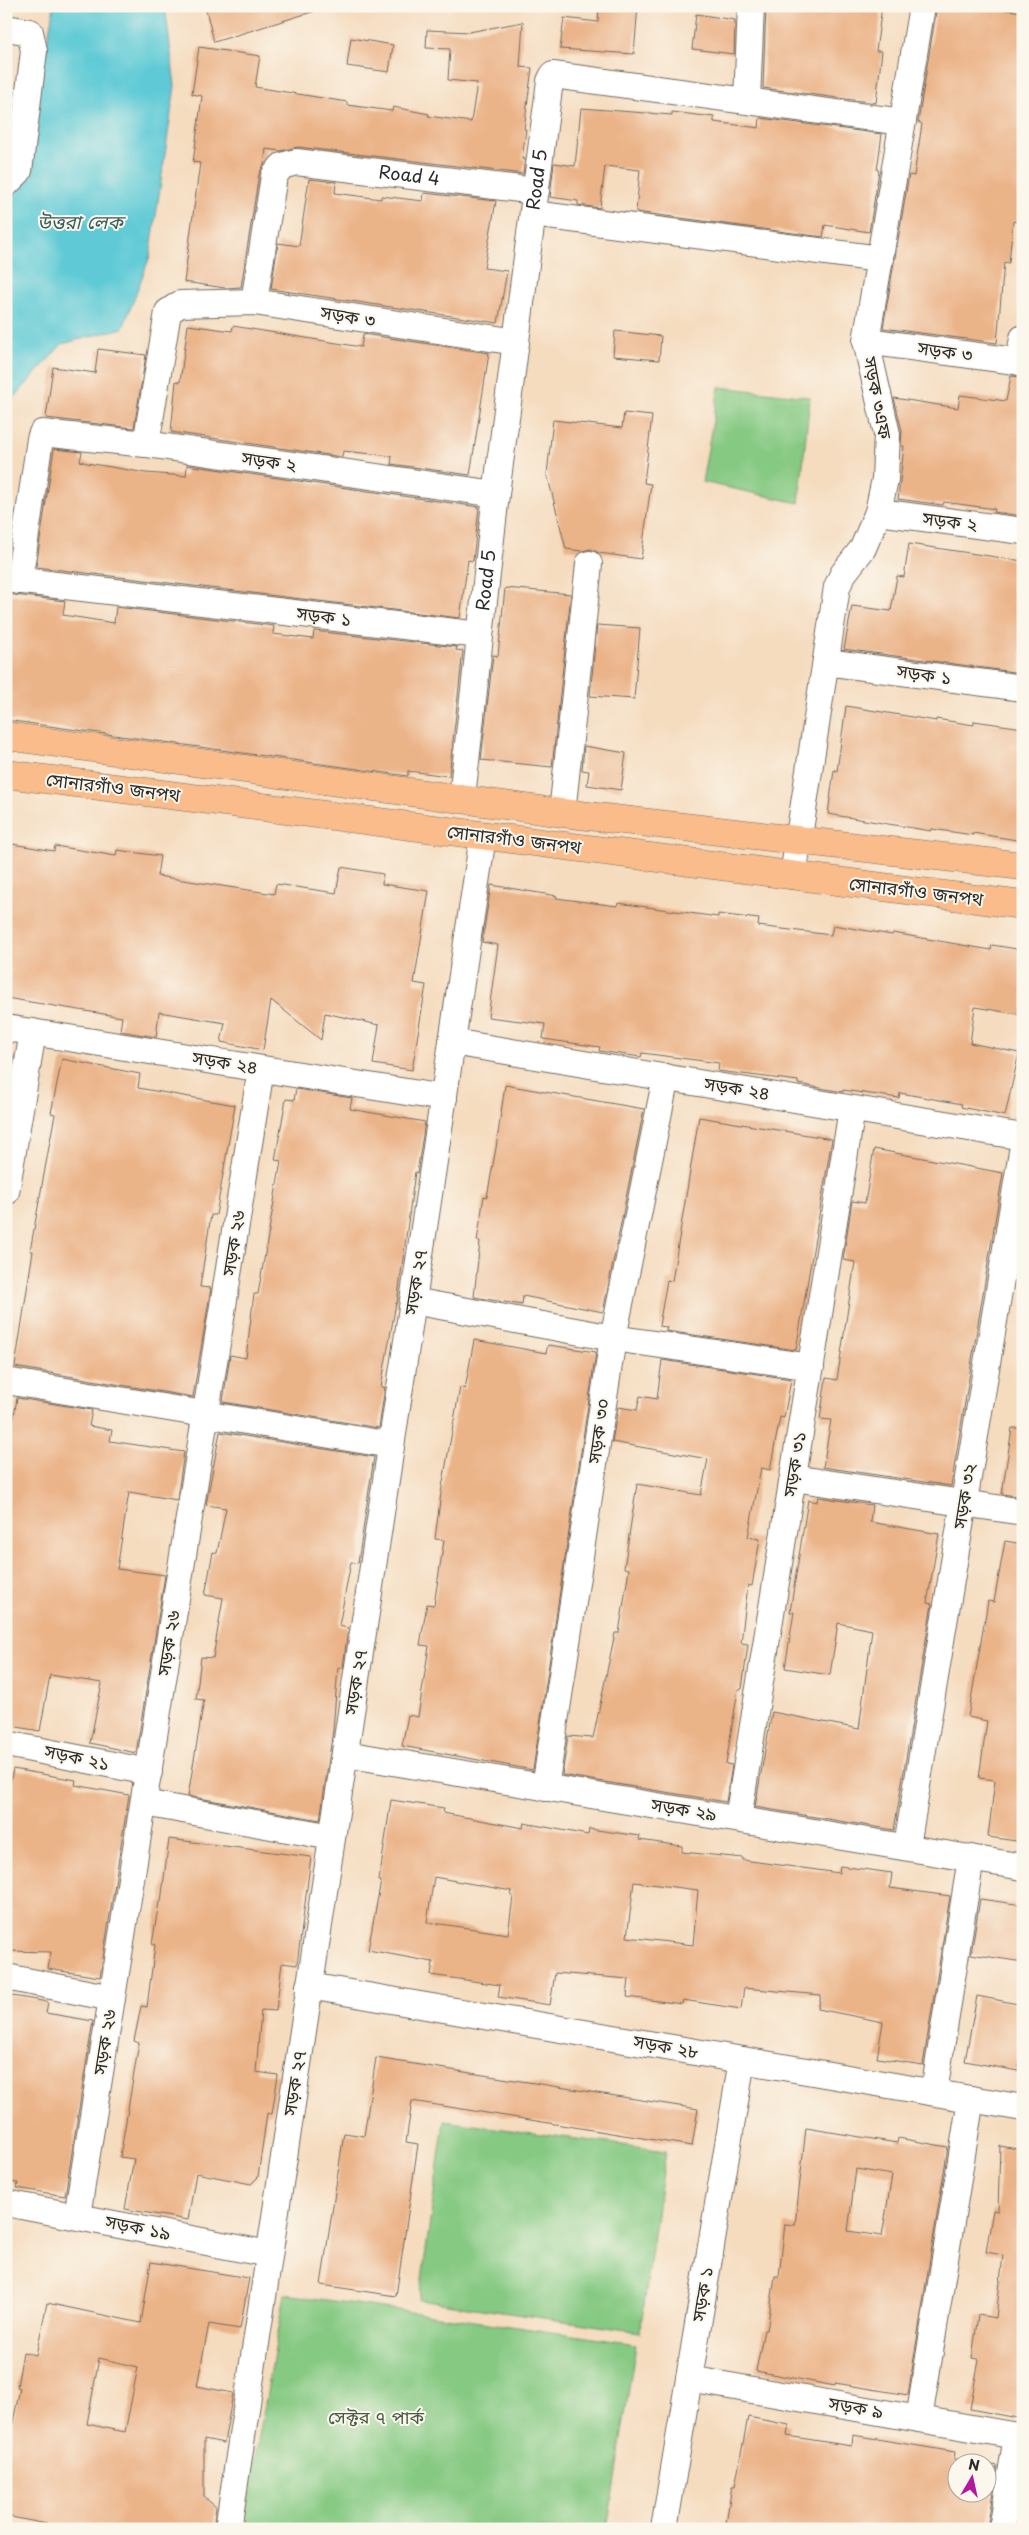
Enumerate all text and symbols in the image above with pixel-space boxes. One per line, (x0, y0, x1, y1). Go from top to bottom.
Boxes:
street label: Road 5 (518, 147, 553, 212)
street label: Road 4 (377, 157, 442, 191)
water label: উত্তরা লেক (37, 207, 126, 235)
street label: সড়ক ৩ (318, 298, 378, 333)
street label: সড়ক ৩ (915, 333, 975, 368)
street label: সড়ক ৩এফ (857, 353, 900, 442)
street label: সড়ক ২ (239, 443, 299, 478)
street label: সড়ক ২ (920, 504, 979, 537)
street label: Road 5 (468, 548, 502, 612)
street label: সড়ক ১ (294, 599, 353, 632)
street label: সড়ক ১ (894, 656, 953, 691)
street label: সোনারগাঁও জনপথ (44, 765, 182, 808)
street label: সোনারগাঁও জনপথ (445, 817, 583, 860)
street label: সোনারগাঁও জনপথ (847, 869, 985, 912)
street label: সড়ক ২৪ (190, 1043, 260, 1080)
street label: সড়ক ২৪ (702, 1069, 772, 1106)
street label: সড়ক ২৬ (214, 1208, 251, 1278)
street label: সড়ক ২৭ (396, 1247, 433, 1317)
street label: সড়ক ৩০ (579, 1396, 615, 1466)
street label: সড়ক ৩১ (775, 1429, 812, 1499)
street label: সড়ক ৩২ (945, 1461, 982, 1531)
street label: সড়ক ২৬ (149, 1608, 186, 1678)
street label: সড়ক ২৭ (336, 1647, 373, 1717)
street label: সড়ক ২১ (41, 1736, 112, 1777)
street label: সড়ক ২৯ (649, 1790, 719, 1827)
street label: সড়ক ২৬ (85, 2007, 122, 2077)
street label: সড়ক ২৮ (631, 2026, 701, 2065)
street label: সড়ক ২৭ (275, 2048, 312, 2118)
street label: সড়ক ১৯ (102, 2207, 173, 2246)
street label: সড়ক ১ (684, 2264, 719, 2324)
street label: সড়ক ৯ (826, 2388, 886, 2425)
park label: সেক্টর ৭ পার্ক (328, 2403, 425, 2430)
north arrow (946, 2452, 996, 2502)
text: N (967, 2453, 981, 2476)

